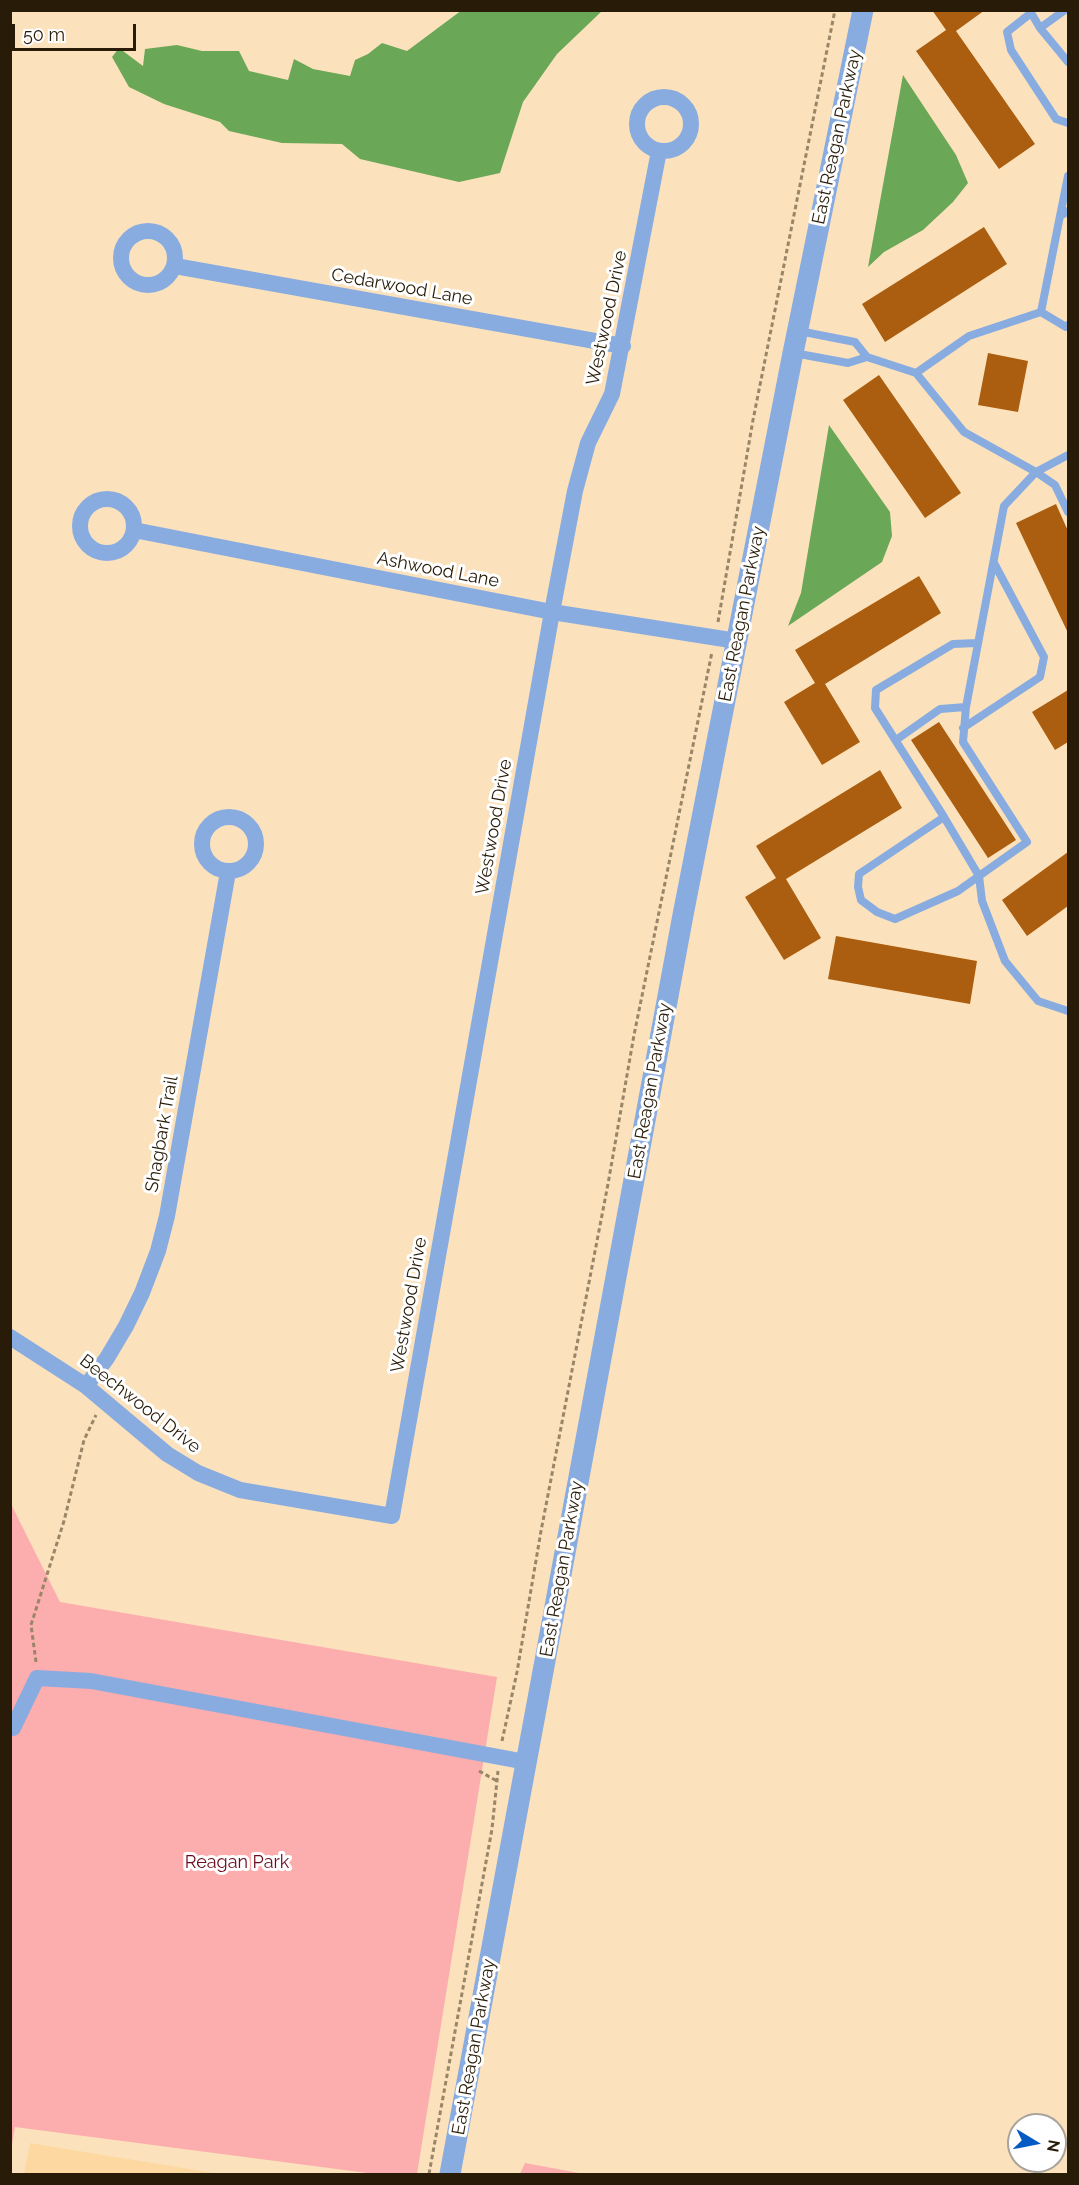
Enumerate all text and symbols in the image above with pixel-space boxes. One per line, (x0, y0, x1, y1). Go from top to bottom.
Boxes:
scale bar (15, 12, 140, 50)
text: 50 m (23, 24, 65, 45)
street label: East Reagan Parkway (808, 48, 866, 226)
street label: Westwood Drive (582, 249, 632, 387)
street label: Cedarwood Lane (330, 264, 474, 310)
street label: East Reagan Parkway (714, 524, 770, 704)
street label: Ashwood Lane (375, 548, 501, 592)
street label: Westwood Drive (471, 757, 517, 897)
street label: East Reagan Parkway (624, 1001, 676, 1181)
street label: Shagbark Trail (141, 1074, 183, 1194)
street label: Westwood Drive (386, 1235, 432, 1375)
street label: Beechwood Drive (75, 1350, 205, 1458)
street label: East Reagan Parkway (536, 1479, 588, 1659)
park label: Reagan Park (185, 1852, 289, 1874)
street label: East Reagan Parkway (448, 1957, 500, 2137)
north arrow (1007, 2113, 1067, 2173)
text: N (1043, 2138, 1064, 2154)

